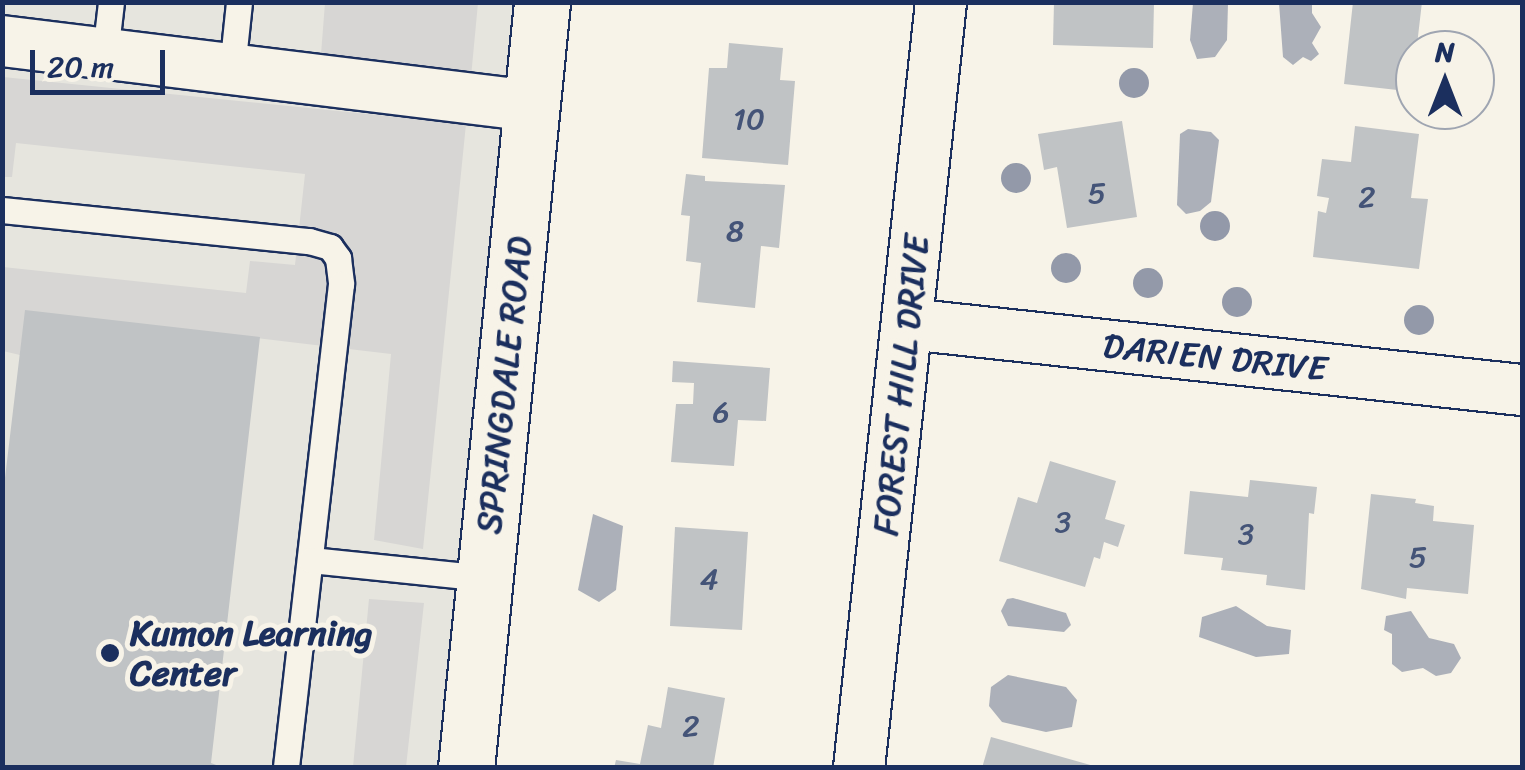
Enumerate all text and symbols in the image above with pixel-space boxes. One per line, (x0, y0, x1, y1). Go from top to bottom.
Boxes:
text: N (1435, 27, 1455, 76)
scale bar (35, 30, 170, 92)
north arrow (1395, 30, 1495, 130)
text: 20 m (47, 40, 114, 94)
house number: 10 (733, 101, 765, 137)
house number: 5 (1088, 175, 1106, 211)
house number: 2 (1358, 179, 1376, 215)
house number: 8 (726, 213, 744, 249)
street label: FOREST HILL DRIVE (864, 231, 938, 539)
street label: SPRINGDALE ROAD (467, 234, 541, 536)
street label: DARIEN DRIVE (1101, 324, 1329, 390)
house number: 6 (712, 394, 730, 430)
house number: 3 (1055, 504, 1071, 540)
house number: 3 (1238, 516, 1254, 552)
house number: 5 (1409, 539, 1427, 575)
house number: 4 (700, 561, 718, 597)
place label: Kumon Learning Center (130, 612, 374, 694)
marker: Kumon Learning Center (99, 642, 121, 664)
house number: 2 (682, 708, 700, 744)

